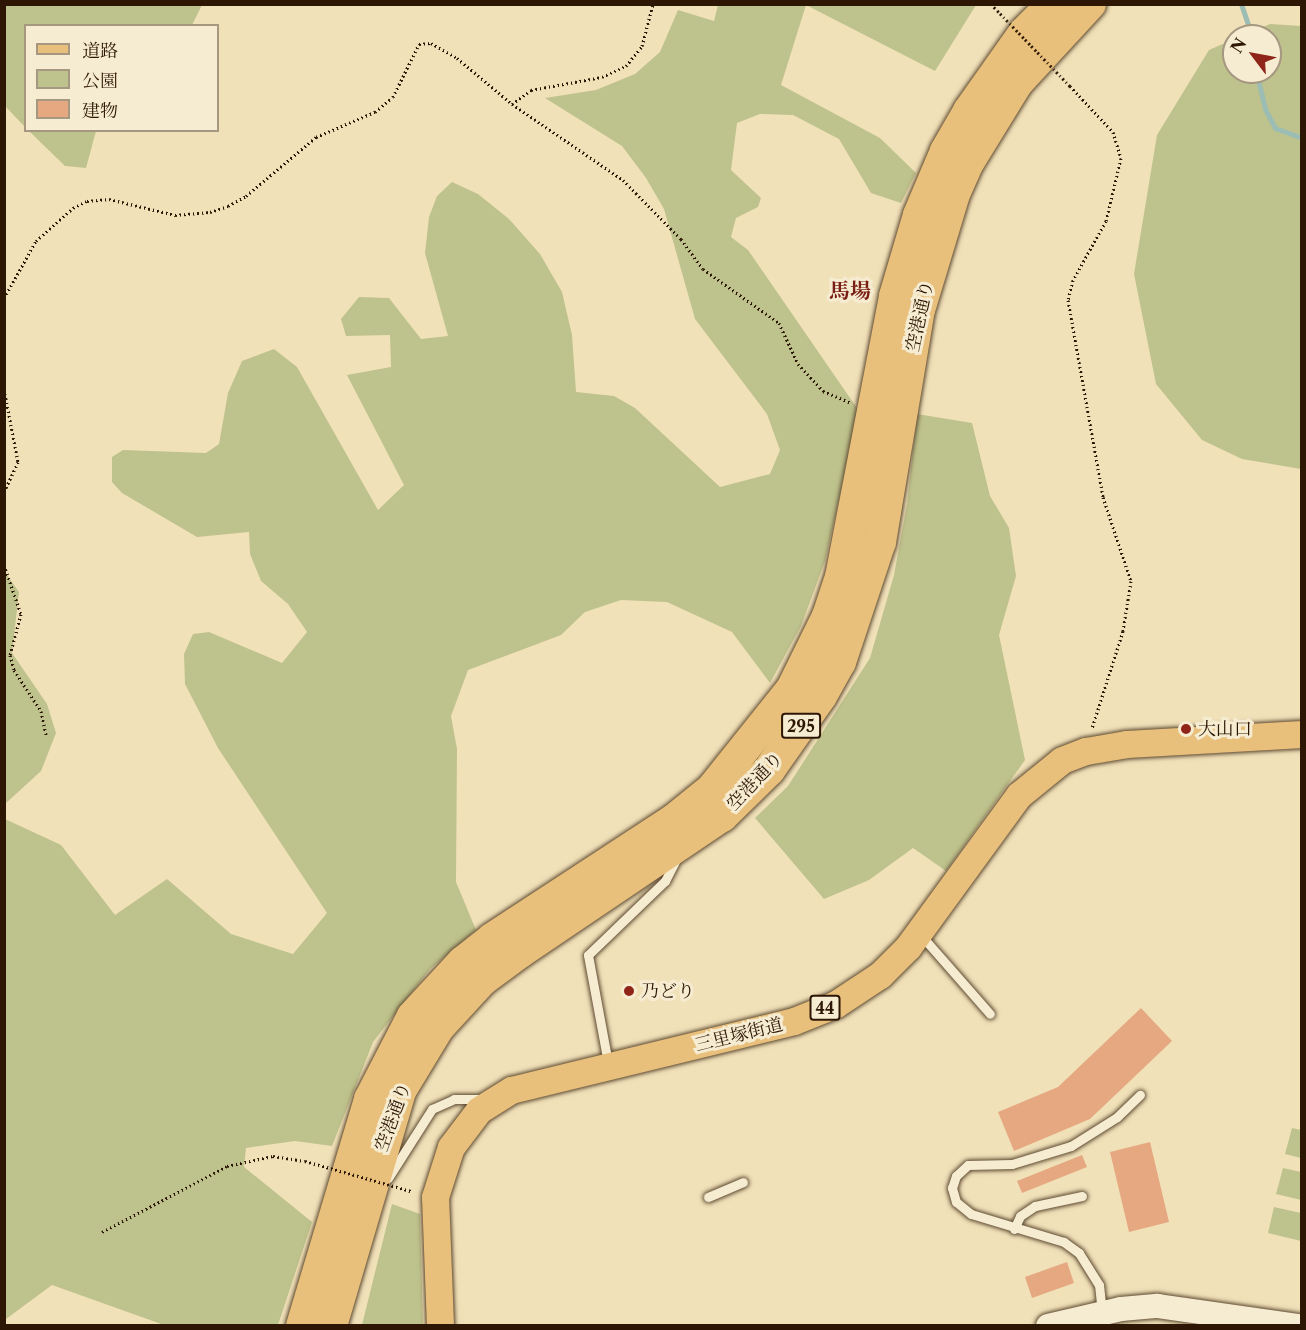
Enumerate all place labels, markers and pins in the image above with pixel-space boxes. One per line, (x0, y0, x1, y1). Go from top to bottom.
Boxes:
place label: 大山口 (1198, 718, 1252, 740)
marker: 大山口 (1179, 722, 1193, 736)
place label: 乃どり (641, 980, 695, 1002)
marker: 乃どり (622, 984, 636, 998)

